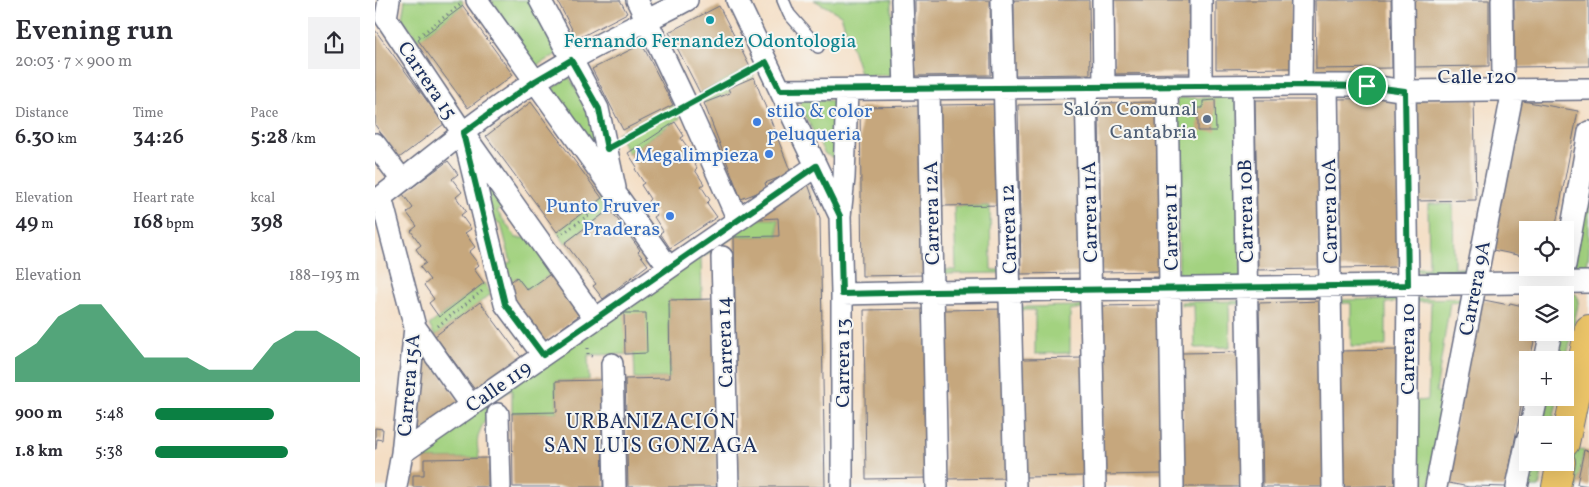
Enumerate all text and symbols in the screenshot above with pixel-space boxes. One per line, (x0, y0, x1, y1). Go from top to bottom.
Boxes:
text: Evening run (15, 12, 174, 51)
marker: Fernando Fernandez Odontologia (704, 14, 716, 26)
button: share (308, 17, 360, 69)
place label: Fernando Fernandez Odontologia (563, 28, 857, 56)
street label: Carrera 15 (390, 36, 463, 126)
text: 20:03 · 7 × 900 m (15, 51, 132, 73)
street label: Calle 120 (1438, 64, 1516, 92)
pin (1346, 65, 1388, 107)
icon: arrive (1353, 72, 1381, 100)
place label: Salón Comunal Cantabria (1063, 96, 1197, 147)
place label: stilo & color peluqueria (767, 98, 872, 149)
text: Distance (15, 104, 69, 123)
text: Time (133, 104, 163, 123)
text: Pace (250, 104, 278, 123)
marker: Salón Comunal Cantabria (1201, 113, 1213, 125)
marker: stilo & color peluqueria (751, 116, 763, 128)
text: 6.30 (15, 123, 54, 152)
text: 34:26 (133, 123, 184, 152)
text: 5:28 (250, 123, 288, 152)
text: km (54, 130, 77, 149)
text: /km (288, 130, 316, 149)
place label: Megalimpieza (634, 142, 759, 170)
marker: Megalimpieza (763, 148, 775, 160)
street label: Carrera 10A (1316, 158, 1346, 264)
street label: Carrera 10B (1232, 159, 1262, 263)
street label: Carrera 12A (918, 161, 948, 265)
street label: Carrera 11A (1076, 161, 1106, 263)
street label: Carrera 12 (994, 183, 1026, 274)
street label: Carrera 11 (1157, 183, 1187, 271)
text: Elevation (15, 189, 73, 208)
text: Heart rate (133, 189, 194, 208)
text: kcal (250, 189, 275, 208)
place label: Punto Fruver Praderas (546, 193, 660, 244)
text: 49 (15, 208, 38, 237)
text: 168 (133, 208, 163, 237)
text: 398 (250, 208, 283, 237)
marker: Punto Fruver Praderas (664, 210, 676, 222)
text: m (38, 215, 54, 234)
text: bpm (163, 215, 194, 234)
map controls (1519, 221, 1574, 471)
button: locate (1519, 221, 1574, 276)
street label: Carrera 9A (1453, 239, 1499, 338)
text: Elevation (15, 265, 82, 287)
text: 188–193 m (289, 265, 360, 287)
button: layers (1519, 286, 1574, 341)
street label: Carrera 14 (710, 296, 742, 388)
street label: Carrera 10 (1395, 303, 1423, 395)
street label: Carrera 13 (830, 318, 858, 408)
street label: Carrera 15A (392, 333, 428, 438)
button: + (1519, 351, 1574, 406)
street label: Calle 119 (461, 355, 538, 420)
text: 900 m (15, 403, 63, 425)
text: 5:48 (95, 403, 124, 425)
district label: URBANIZACIÓN SAN LUIS GONZAGA (544, 408, 758, 461)
button: − (1519, 416, 1574, 471)
text: 1.8 km (15, 441, 63, 463)
text: 5:38 (95, 441, 123, 463)

